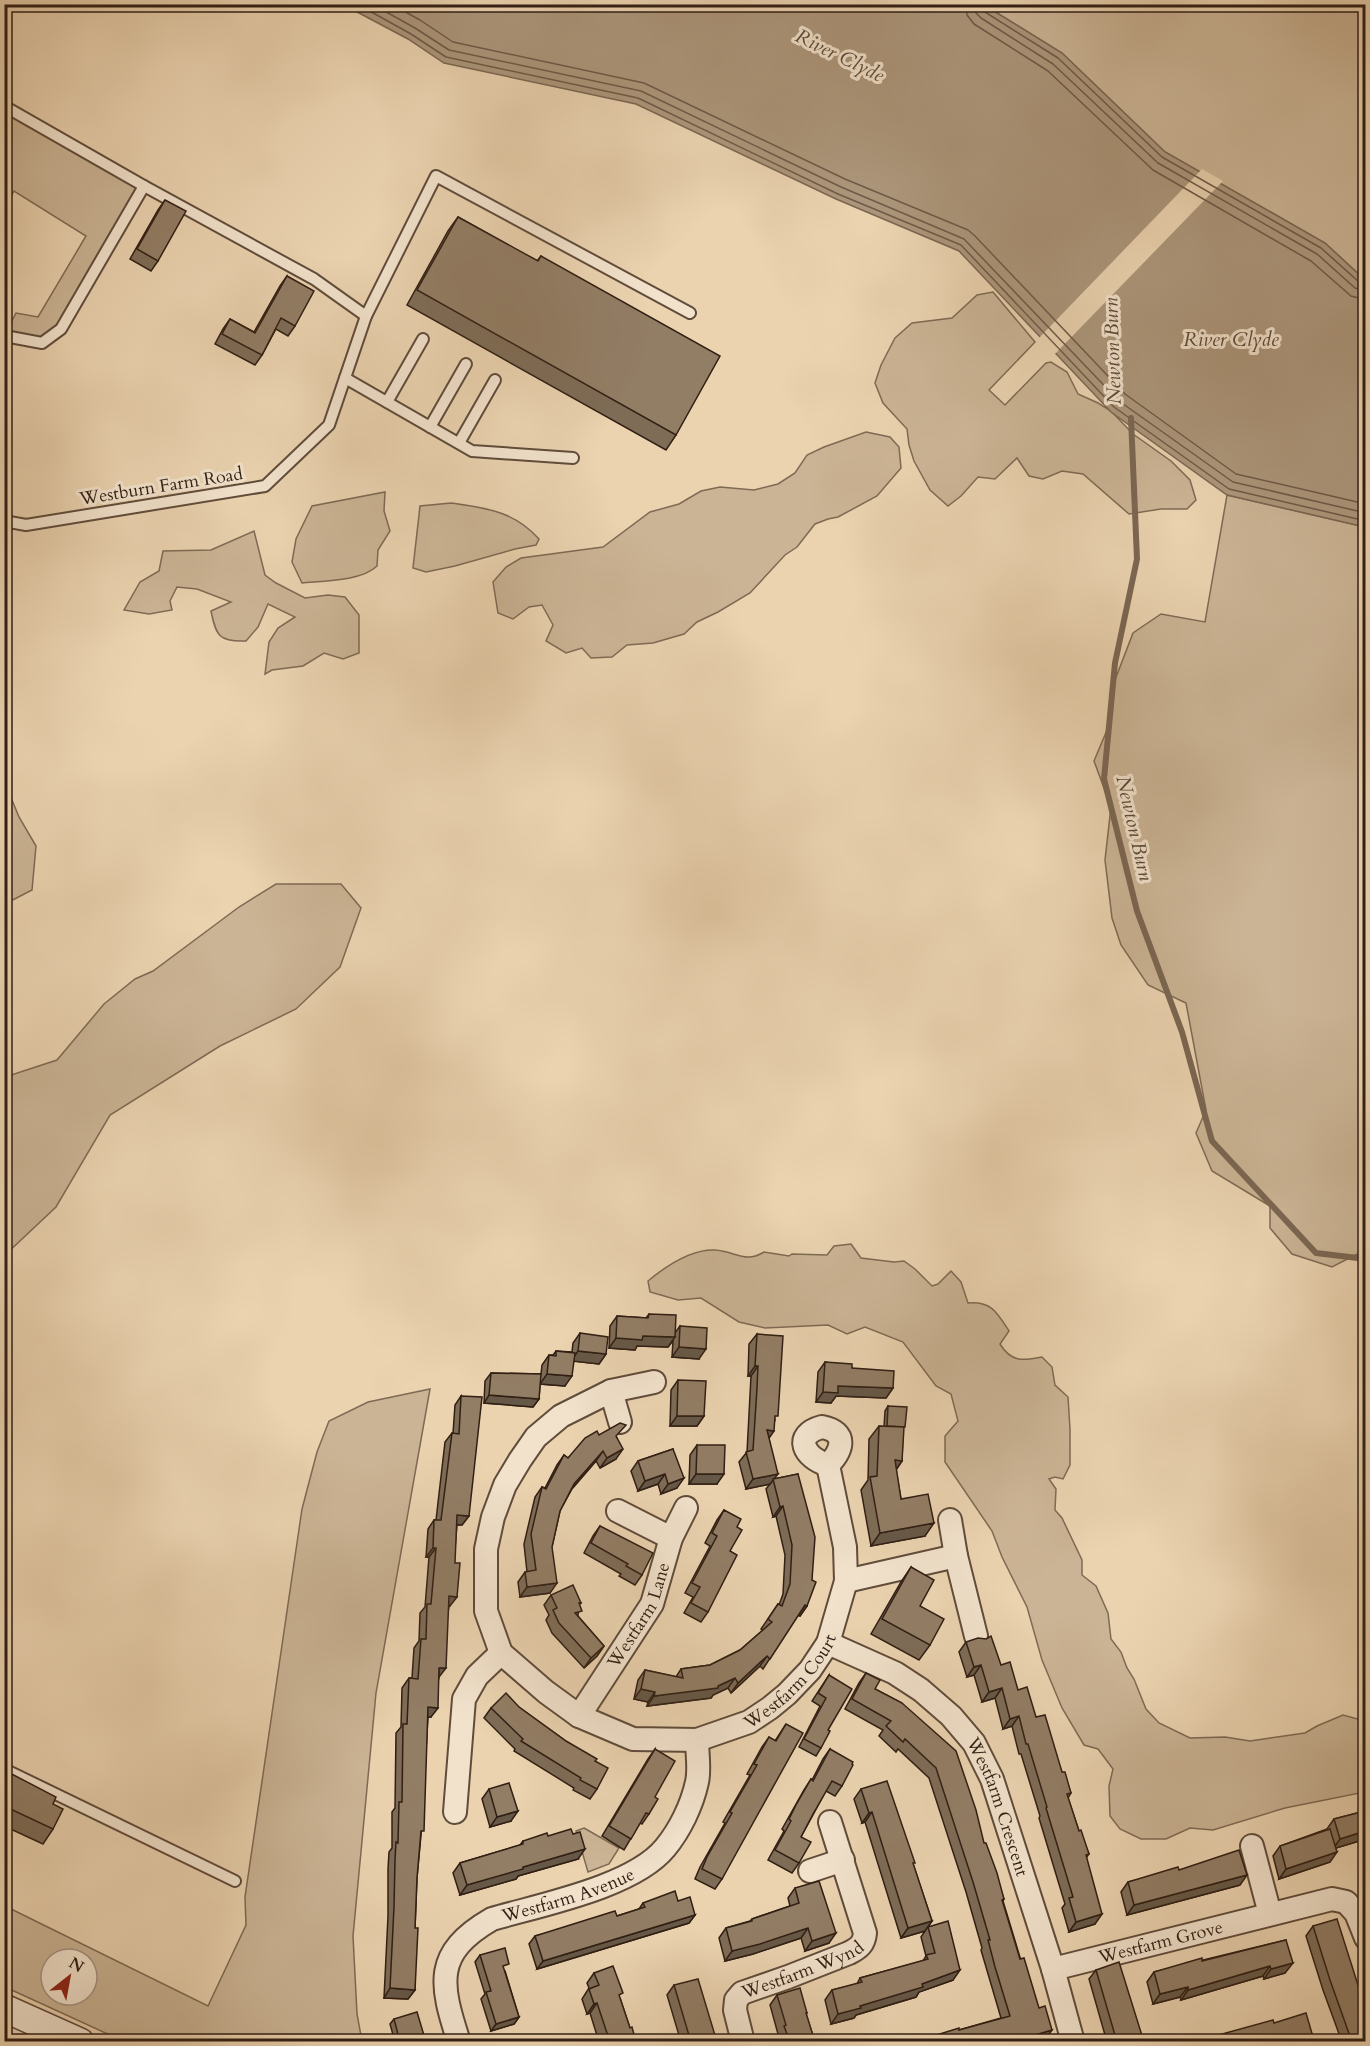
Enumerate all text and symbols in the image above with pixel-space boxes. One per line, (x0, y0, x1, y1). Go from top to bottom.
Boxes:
water label: River Clyde (791, 22, 889, 89)
water label: Newton Burn (1097, 297, 1128, 405)
water label: River Clyde (1183, 326, 1279, 353)
street label: Westburn Farm Road (77, 461, 245, 512)
water label: Newton Burn (1109, 773, 1160, 883)
street label: Westfarm Lane (601, 1560, 676, 1674)
street label: Westfarm Court (738, 1631, 843, 1736)
street label: Westfarm Crescent (960, 1732, 1035, 1880)
street label: Westfarm Avenue (498, 1862, 639, 1929)
street label: Westfarm Grove (1095, 1915, 1226, 1970)
street label: Westfarm Wynd (737, 1935, 870, 2006)
north arrow (39, 1947, 99, 2007)
text: N (65, 1952, 88, 1978)

